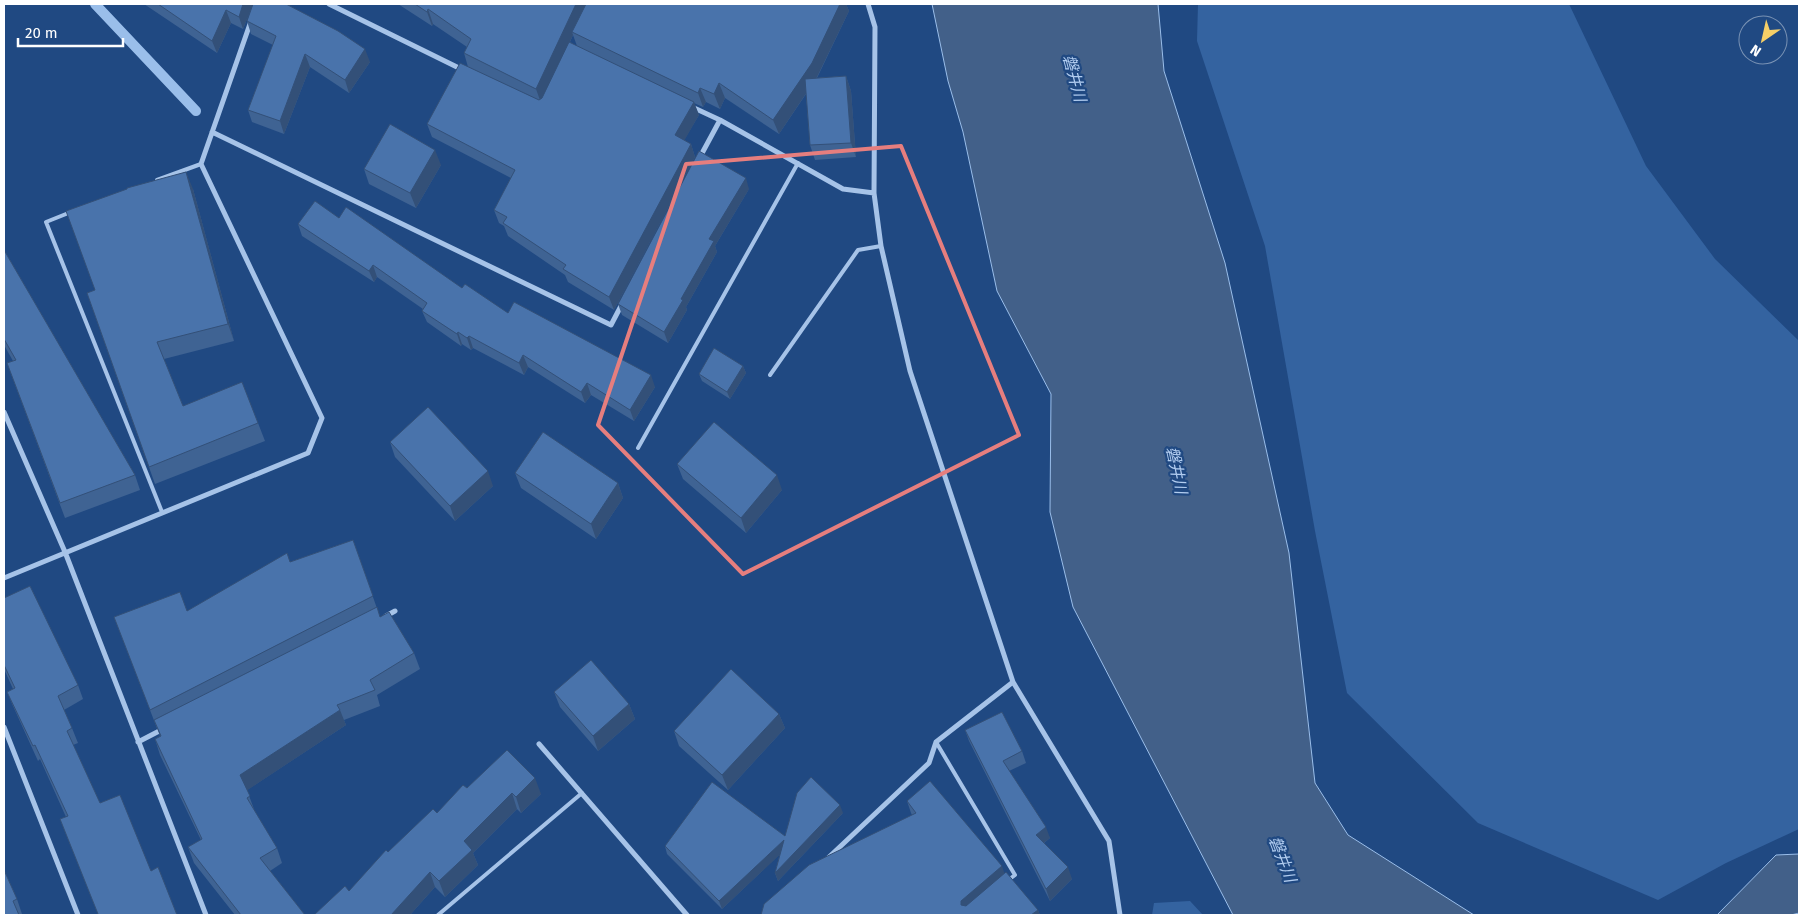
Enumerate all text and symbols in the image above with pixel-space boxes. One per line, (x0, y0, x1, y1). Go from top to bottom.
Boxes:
scale bar (18, 15, 122, 47)
north arrow (1738, 15, 1788, 65)
text: 20 m (25, 24, 58, 42)
text: N (1747, 41, 1765, 60)
water label: 磐井川 (1059, 52, 1090, 106)
water label: 磐井川 (1162, 445, 1191, 498)
water label: 磐井川 (1265, 833, 1301, 887)

